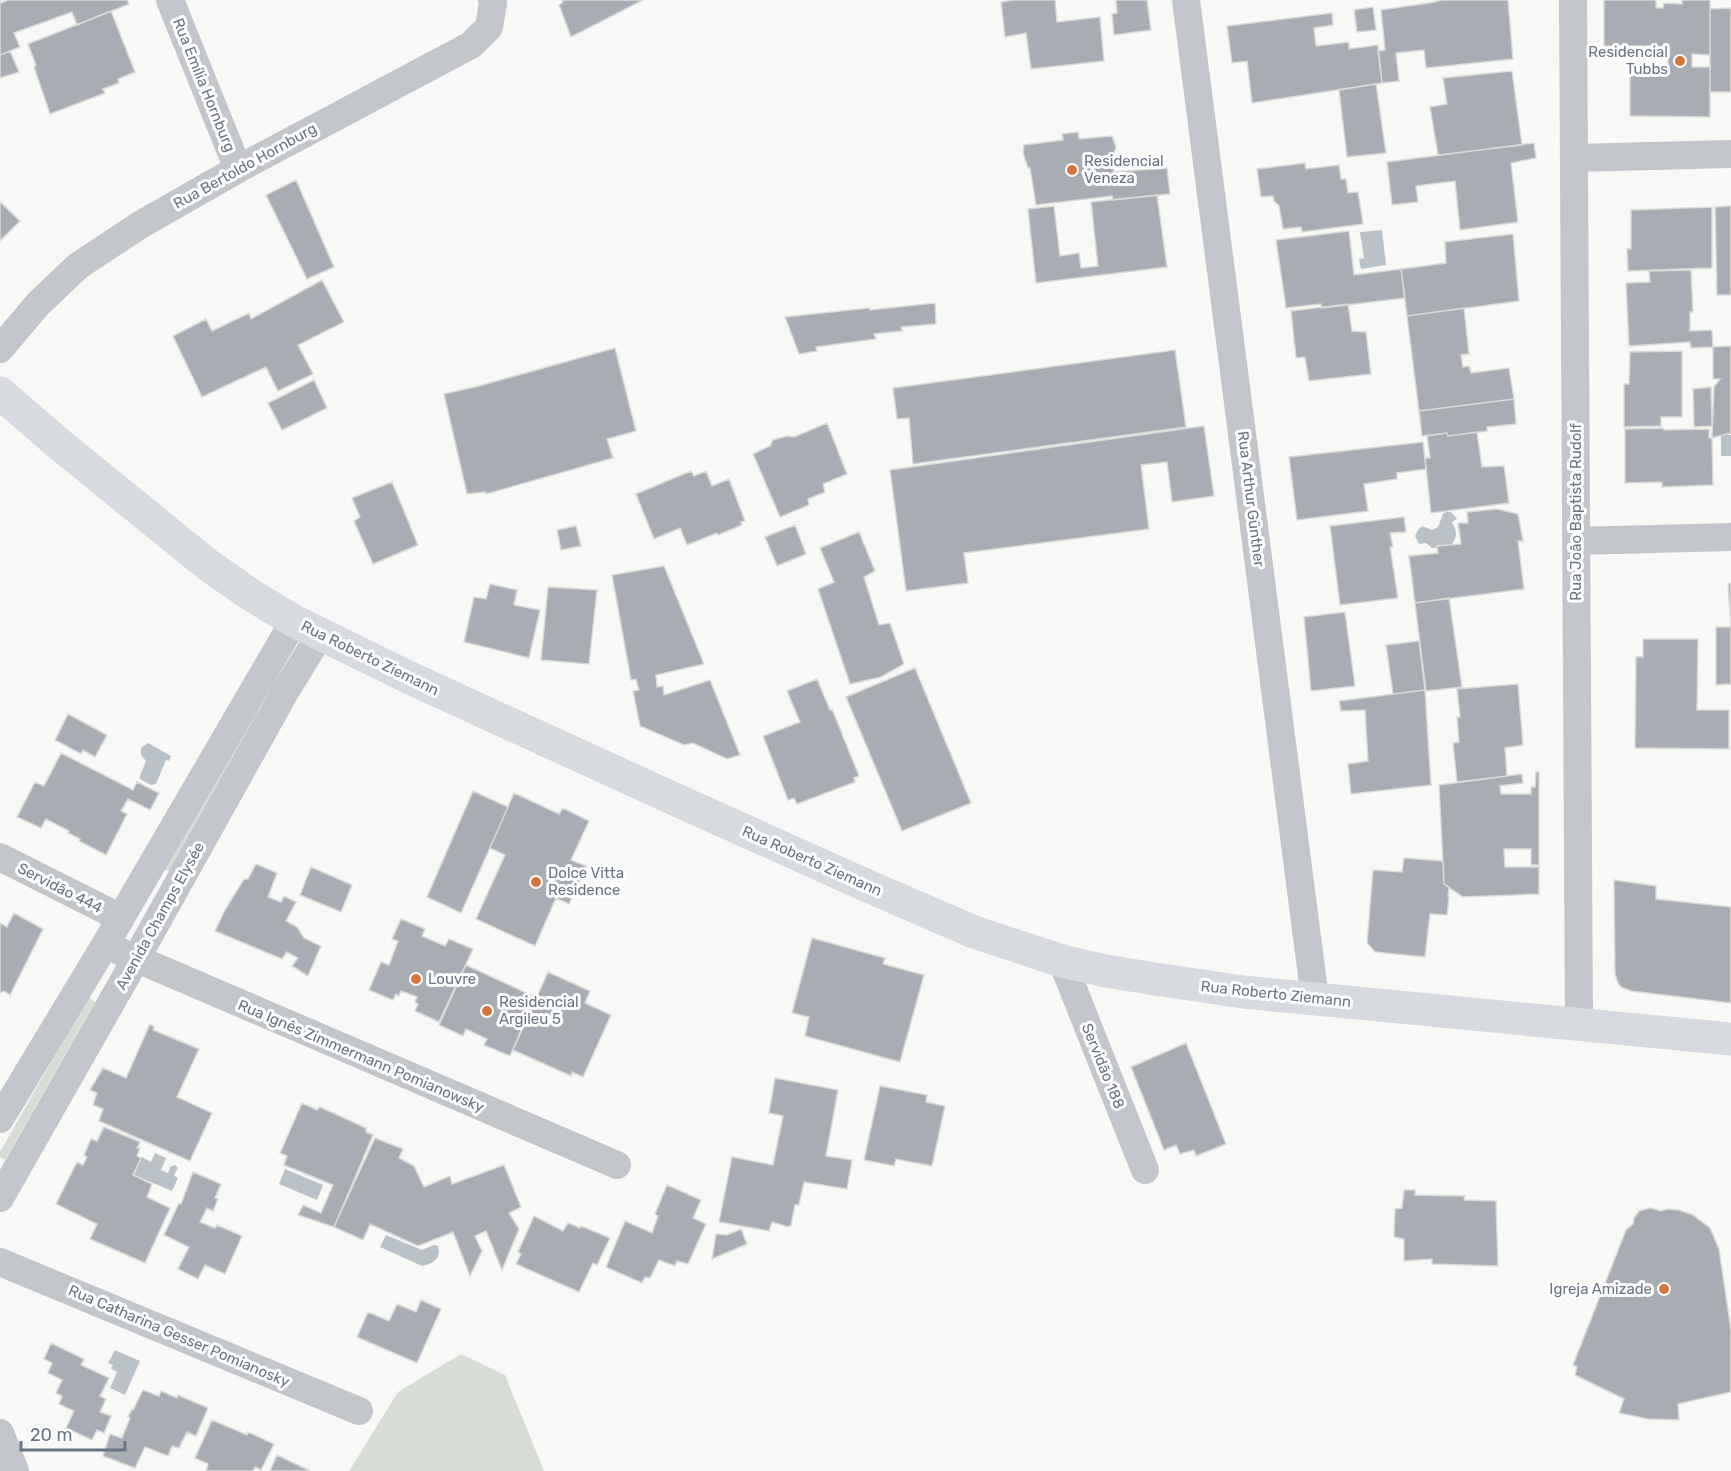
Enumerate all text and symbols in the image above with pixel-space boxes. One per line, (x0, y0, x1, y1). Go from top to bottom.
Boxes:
street label: Rua Emília Hornburg (169, 15, 239, 155)
place label: Residencial Tubbs (1588, 43, 1668, 78)
marker: Residencial Tubbs (1673, 54, 1687, 68)
street label: Rua Bertoldo Hornburg (170, 119, 320, 213)
place label: Residencial Veneza (1084, 152, 1164, 187)
marker: Residencial Veneza (1065, 163, 1079, 177)
street label: Rua João Baptista Rudolf (1567, 423, 1585, 601)
street label: Rua Arthur Günther (1234, 430, 1268, 568)
street label: Rua Roberto Ziemann (298, 617, 442, 699)
street label: Rua Roberto Ziemann (739, 822, 885, 900)
street label: Avenida Champs Elysée (112, 839, 208, 993)
street label: Servidão 444 (15, 859, 105, 917)
place label: Dolce Vitta Residence (548, 864, 624, 899)
marker: Dolce Vitta Residence (529, 875, 543, 889)
place label: Louvre (428, 970, 476, 988)
marker: Louvre (409, 972, 423, 986)
street label: Rua Roberto Ziemann (1200, 977, 1352, 1011)
place label: Residencial Argileu 5 (499, 993, 579, 1028)
street label: Rua Ignês Zimmermann Pomianowsky (235, 996, 487, 1116)
marker: Residencial Argileu 5 (480, 1004, 494, 1018)
street label: Servidão 188 (1078, 1021, 1128, 1111)
place label: Igreja Amizade (1549, 1280, 1652, 1298)
street label: Rua Catharina Gesser Pomianosky (66, 1281, 292, 1391)
marker: Igreja Amizade (1657, 1282, 1671, 1296)
scale bar (21, 1414, 124, 1452)
text: 20 m (30, 1424, 72, 1446)

